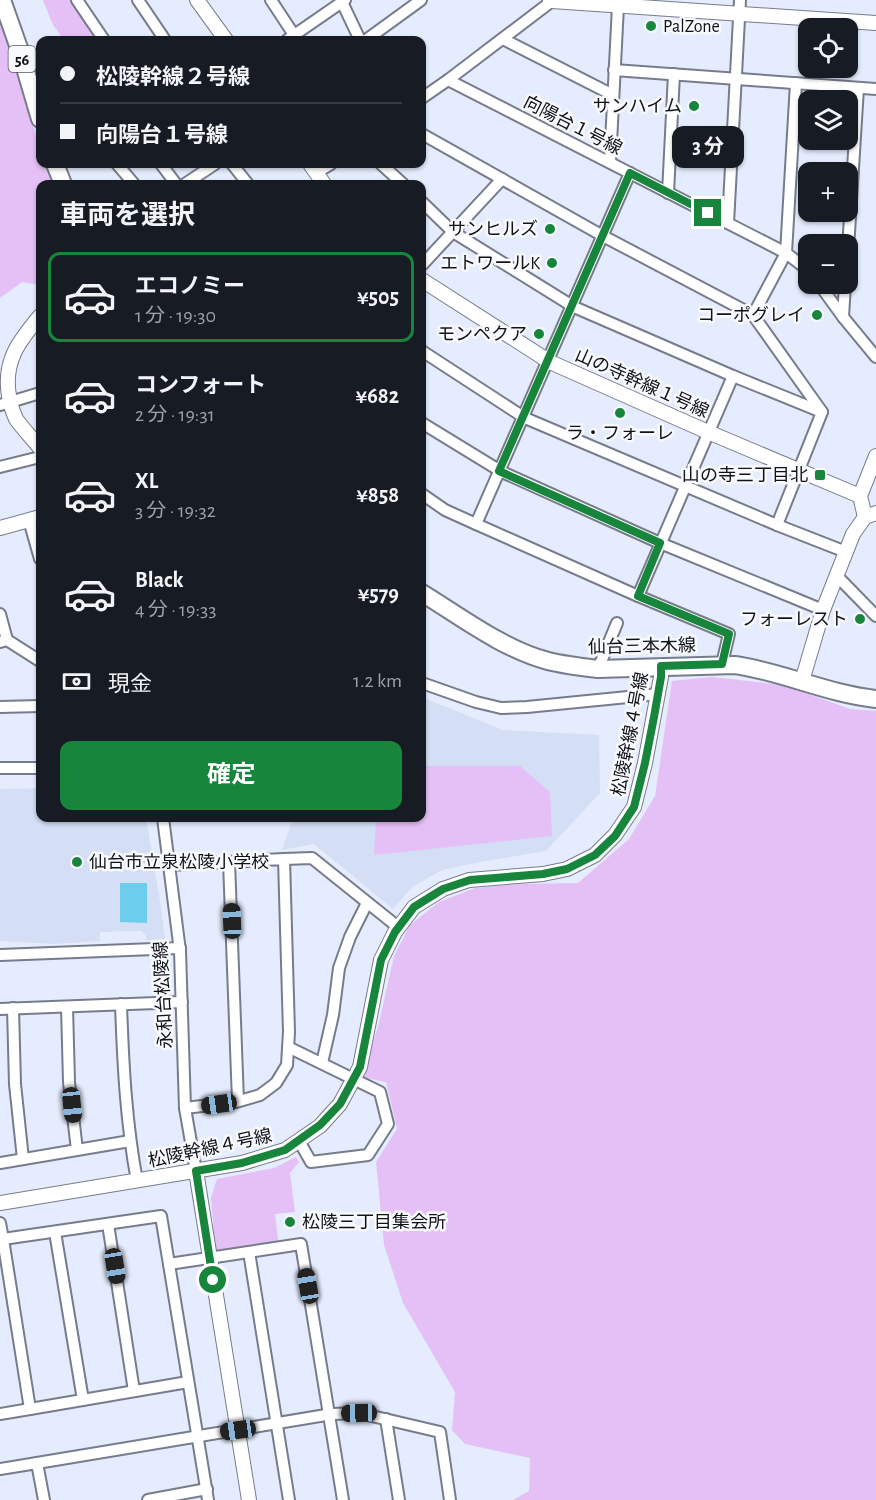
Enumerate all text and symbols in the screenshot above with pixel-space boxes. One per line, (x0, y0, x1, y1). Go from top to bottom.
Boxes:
place label: PalZone (663, 18, 720, 36)
map controls (798, 18, 858, 294)
button: locate (798, 18, 858, 78)
marker: PalZone (644, 19, 658, 33)
road number: 56 (8, 46, 36, 72)
text: 松陵幹線２号線 (96, 66, 250, 88)
button: layers (798, 90, 858, 150)
street label: 向陽台１号線 (520, 92, 626, 158)
place label: サンハイム (593, 97, 682, 116)
marker: サンハイム (687, 99, 701, 113)
text: 向陽台１号線 (96, 124, 228, 146)
callout: 3 分 (672, 126, 744, 168)
text: 3 分 (692, 137, 724, 157)
button: + (798, 162, 858, 222)
route end (694, 199, 721, 226)
text: 車両を選択 (60, 202, 195, 229)
place label: サンヒルズ (448, 219, 538, 239)
marker: サンヒルズ (543, 222, 557, 236)
button: − (798, 234, 858, 294)
place label: エトワールK (440, 255, 540, 273)
marker: エトワールK (545, 256, 559, 270)
icon: car (63, 270, 117, 324)
text: エコノミー (135, 275, 245, 297)
text: ¥505 (357, 286, 399, 308)
place label: コーポグレイ (697, 305, 805, 325)
text: 1 分 · 19:30 (135, 306, 216, 326)
marker: コーポグレイ (810, 308, 824, 322)
place label: モンペクア (437, 325, 527, 344)
marker: モンペクア (532, 327, 546, 341)
street label: 山の寺幹線１号線 (572, 345, 712, 421)
icon: car (63, 369, 117, 423)
text: コンフォート (135, 374, 266, 396)
text: ¥682 (356, 385, 399, 407)
text: 2 分 · 19:31 (135, 405, 215, 425)
marker: ラ・フォーレ (613, 406, 627, 420)
place label: ラ・フォーレ (566, 425, 674, 443)
place label: 山の寺三丁目北 (682, 465, 808, 485)
icon: car (63, 468, 117, 522)
marker: 山の寺三丁目北 (813, 468, 827, 482)
text: XL (135, 470, 158, 492)
text: ¥858 (356, 484, 399, 506)
text: 3 分 · 19:32 (135, 501, 216, 521)
icon: car (63, 567, 117, 621)
text: Black (135, 569, 183, 591)
text: ¥579 (358, 583, 399, 605)
text: 4 分 · 19:33 (135, 600, 216, 620)
place label: フォーレスト (740, 611, 848, 629)
marker: フォーレスト (853, 612, 867, 626)
street label: 仙台三本木線 (588, 635, 696, 657)
icon: cash (60, 665, 93, 698)
street label: 松陵幹線４号線 (608, 670, 652, 798)
text: 1.2 km (353, 671, 402, 691)
text: 現金 (108, 673, 152, 695)
button: 確定 (60, 741, 402, 810)
place label: 仙台市立泉松陵小学校 (89, 852, 269, 872)
marker: 仙台市立泉松陵小学校 (70, 855, 84, 869)
car (222, 903, 242, 939)
street label: 永和台松陵線 (150, 941, 176, 1049)
car (61, 1086, 83, 1124)
car (200, 1093, 238, 1115)
street label: 松陵幹線４号線 (146, 1125, 274, 1171)
place label: 松陵三丁目集会所 (302, 1212, 446, 1232)
marker: 松陵三丁目集会所 (283, 1215, 297, 1229)
car (103, 1247, 127, 1285)
route start (199, 1266, 226, 1293)
car (296, 1267, 320, 1305)
car (341, 1404, 377, 1422)
car (219, 1419, 257, 1441)

